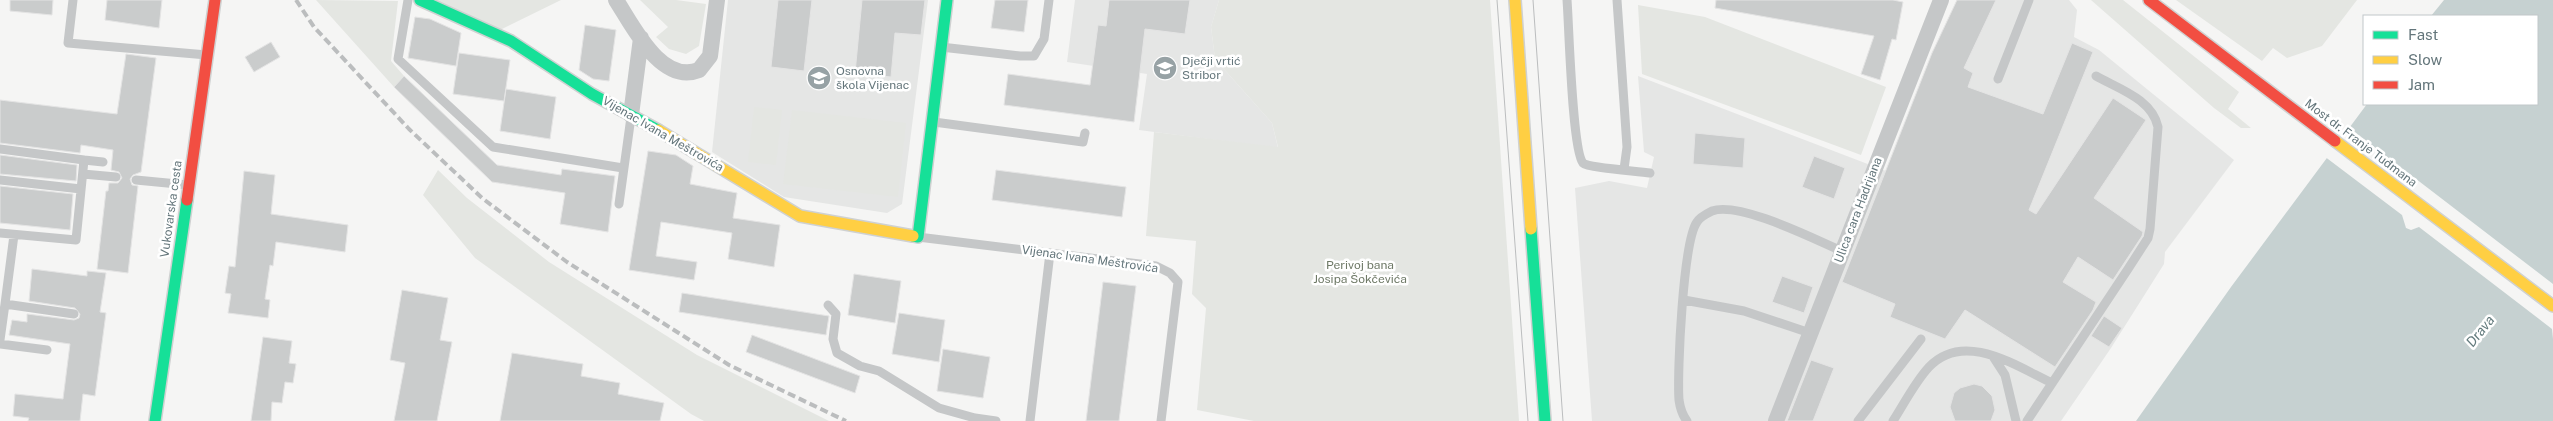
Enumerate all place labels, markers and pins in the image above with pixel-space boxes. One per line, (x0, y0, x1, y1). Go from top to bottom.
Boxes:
place label: Dječji vrtić Stribor (1182, 54, 1241, 82)
school or university icon: Dječji vrtić Stribor (1152, 55, 1178, 81)
place label: Osnovna škola Vijenac (836, 64, 909, 92)
school or university icon: Osnovna škola Vijenac (806, 65, 832, 91)

